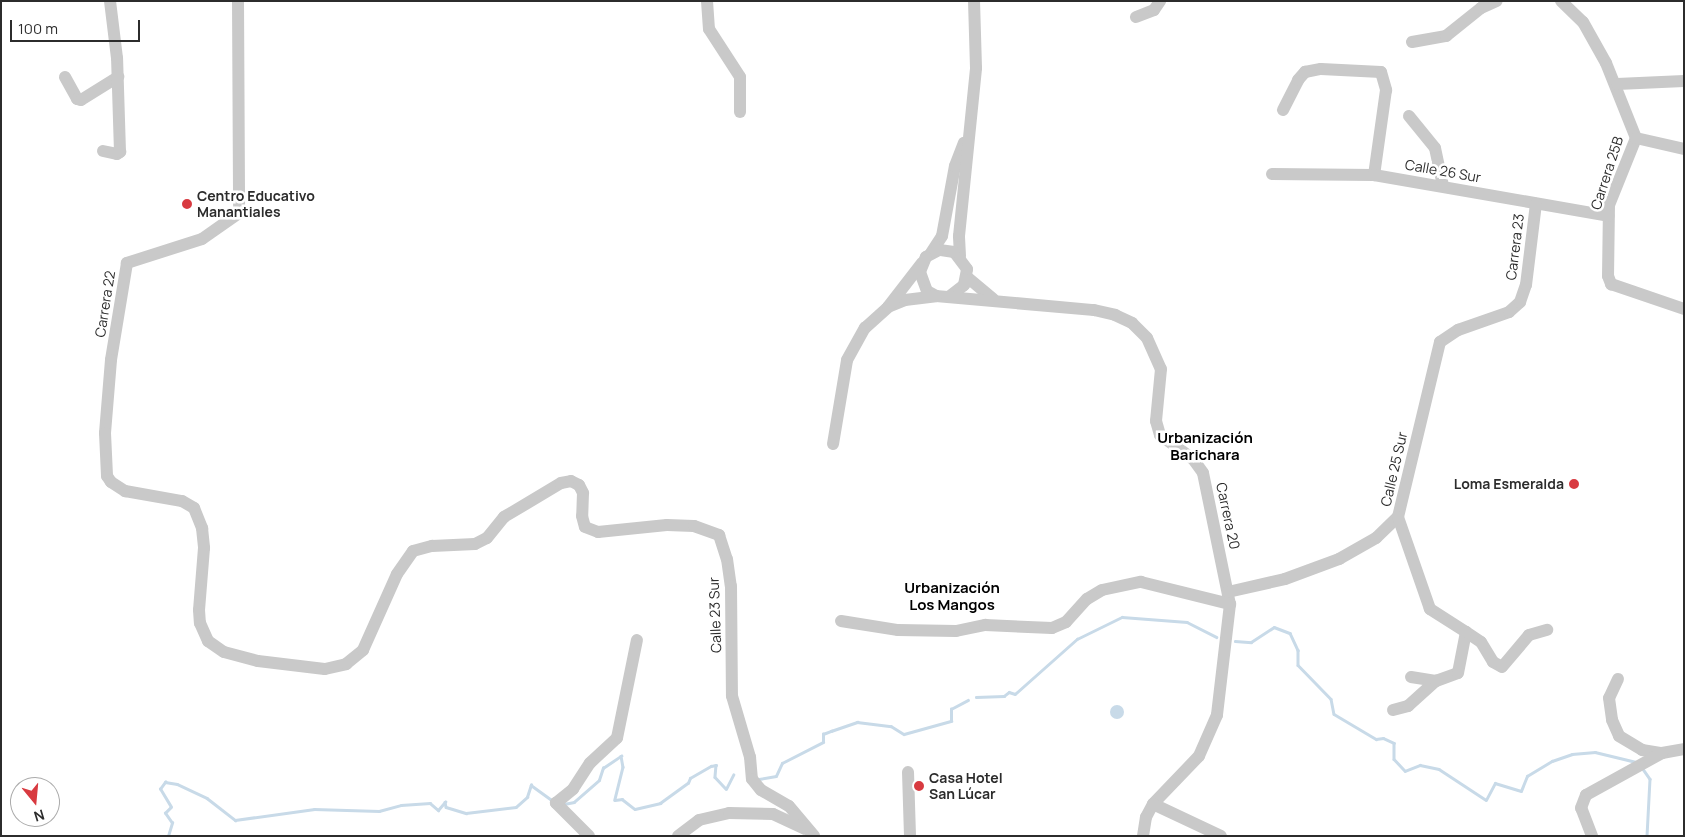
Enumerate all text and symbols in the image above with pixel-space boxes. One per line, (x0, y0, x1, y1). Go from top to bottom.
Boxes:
scale bar (12, 10, 142, 42)
text: 100 m (18, 18, 58, 39)
street label: Carrera 25B (1587, 134, 1627, 212)
street label: Calle 26 Sur (1404, 156, 1482, 186)
place label: Centro Educativo Manantiales (197, 188, 315, 220)
marker: Centro Educativo Manantiales (181, 198, 193, 210)
street label: Carrera 23 (1503, 213, 1527, 281)
street label: Carrera 22 (91, 269, 119, 339)
district label: Urbanización Barichara (1157, 428, 1253, 463)
street label: Calle 25 Sur (1377, 430, 1411, 508)
place label: Loma Esmeralda (1454, 476, 1564, 492)
marker: Loma Esmeralda (1568, 478, 1580, 490)
street label: Carrera 20 (1213, 481, 1243, 551)
street label: Calle 23 Sur (705, 577, 725, 653)
district label: Urbanización Los Mangos (904, 578, 1000, 613)
place label: Casa Hotel San Lúcar (929, 770, 1003, 802)
north arrow (10, 777, 60, 827)
marker: Casa Hotel San Lúcar (913, 780, 925, 792)
text: N (32, 805, 47, 826)

